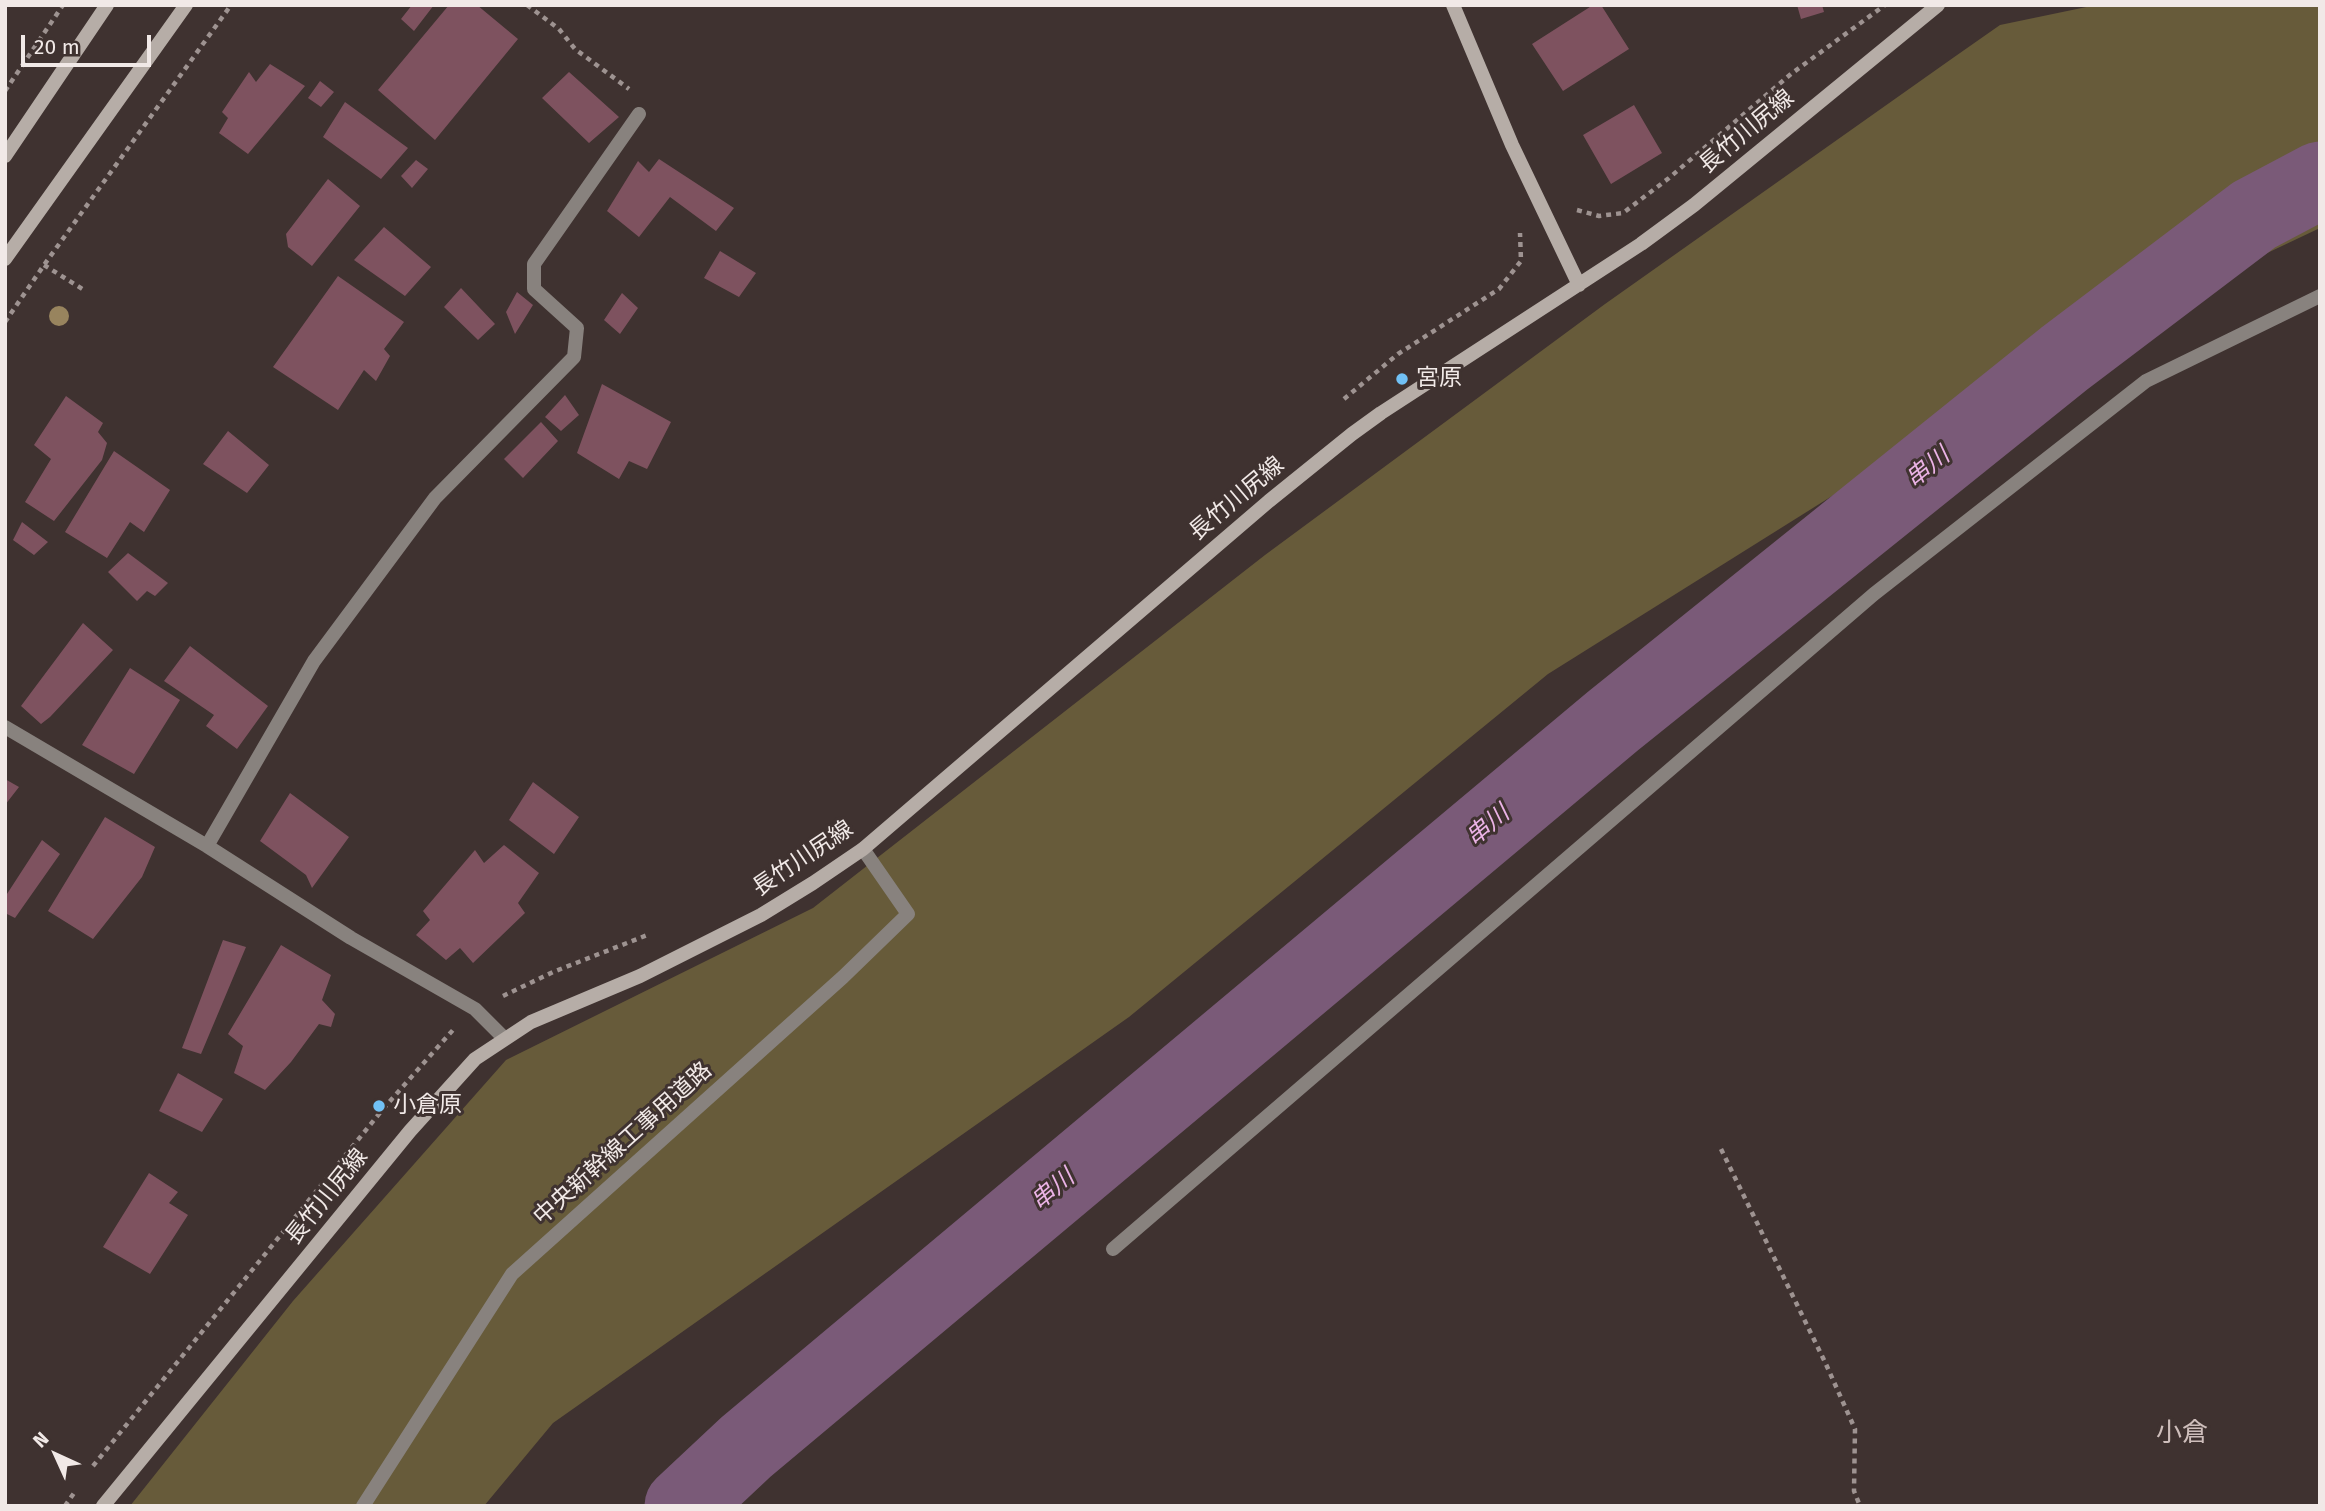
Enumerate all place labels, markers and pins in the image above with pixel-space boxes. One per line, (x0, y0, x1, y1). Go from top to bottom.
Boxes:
place label: 宮原 (1416, 365, 1462, 393)
marker: 宮原 (1394, 371, 1410, 387)
place label: 小倉原 (393, 1092, 462, 1120)
marker: 小倉原 (371, 1098, 387, 1114)

